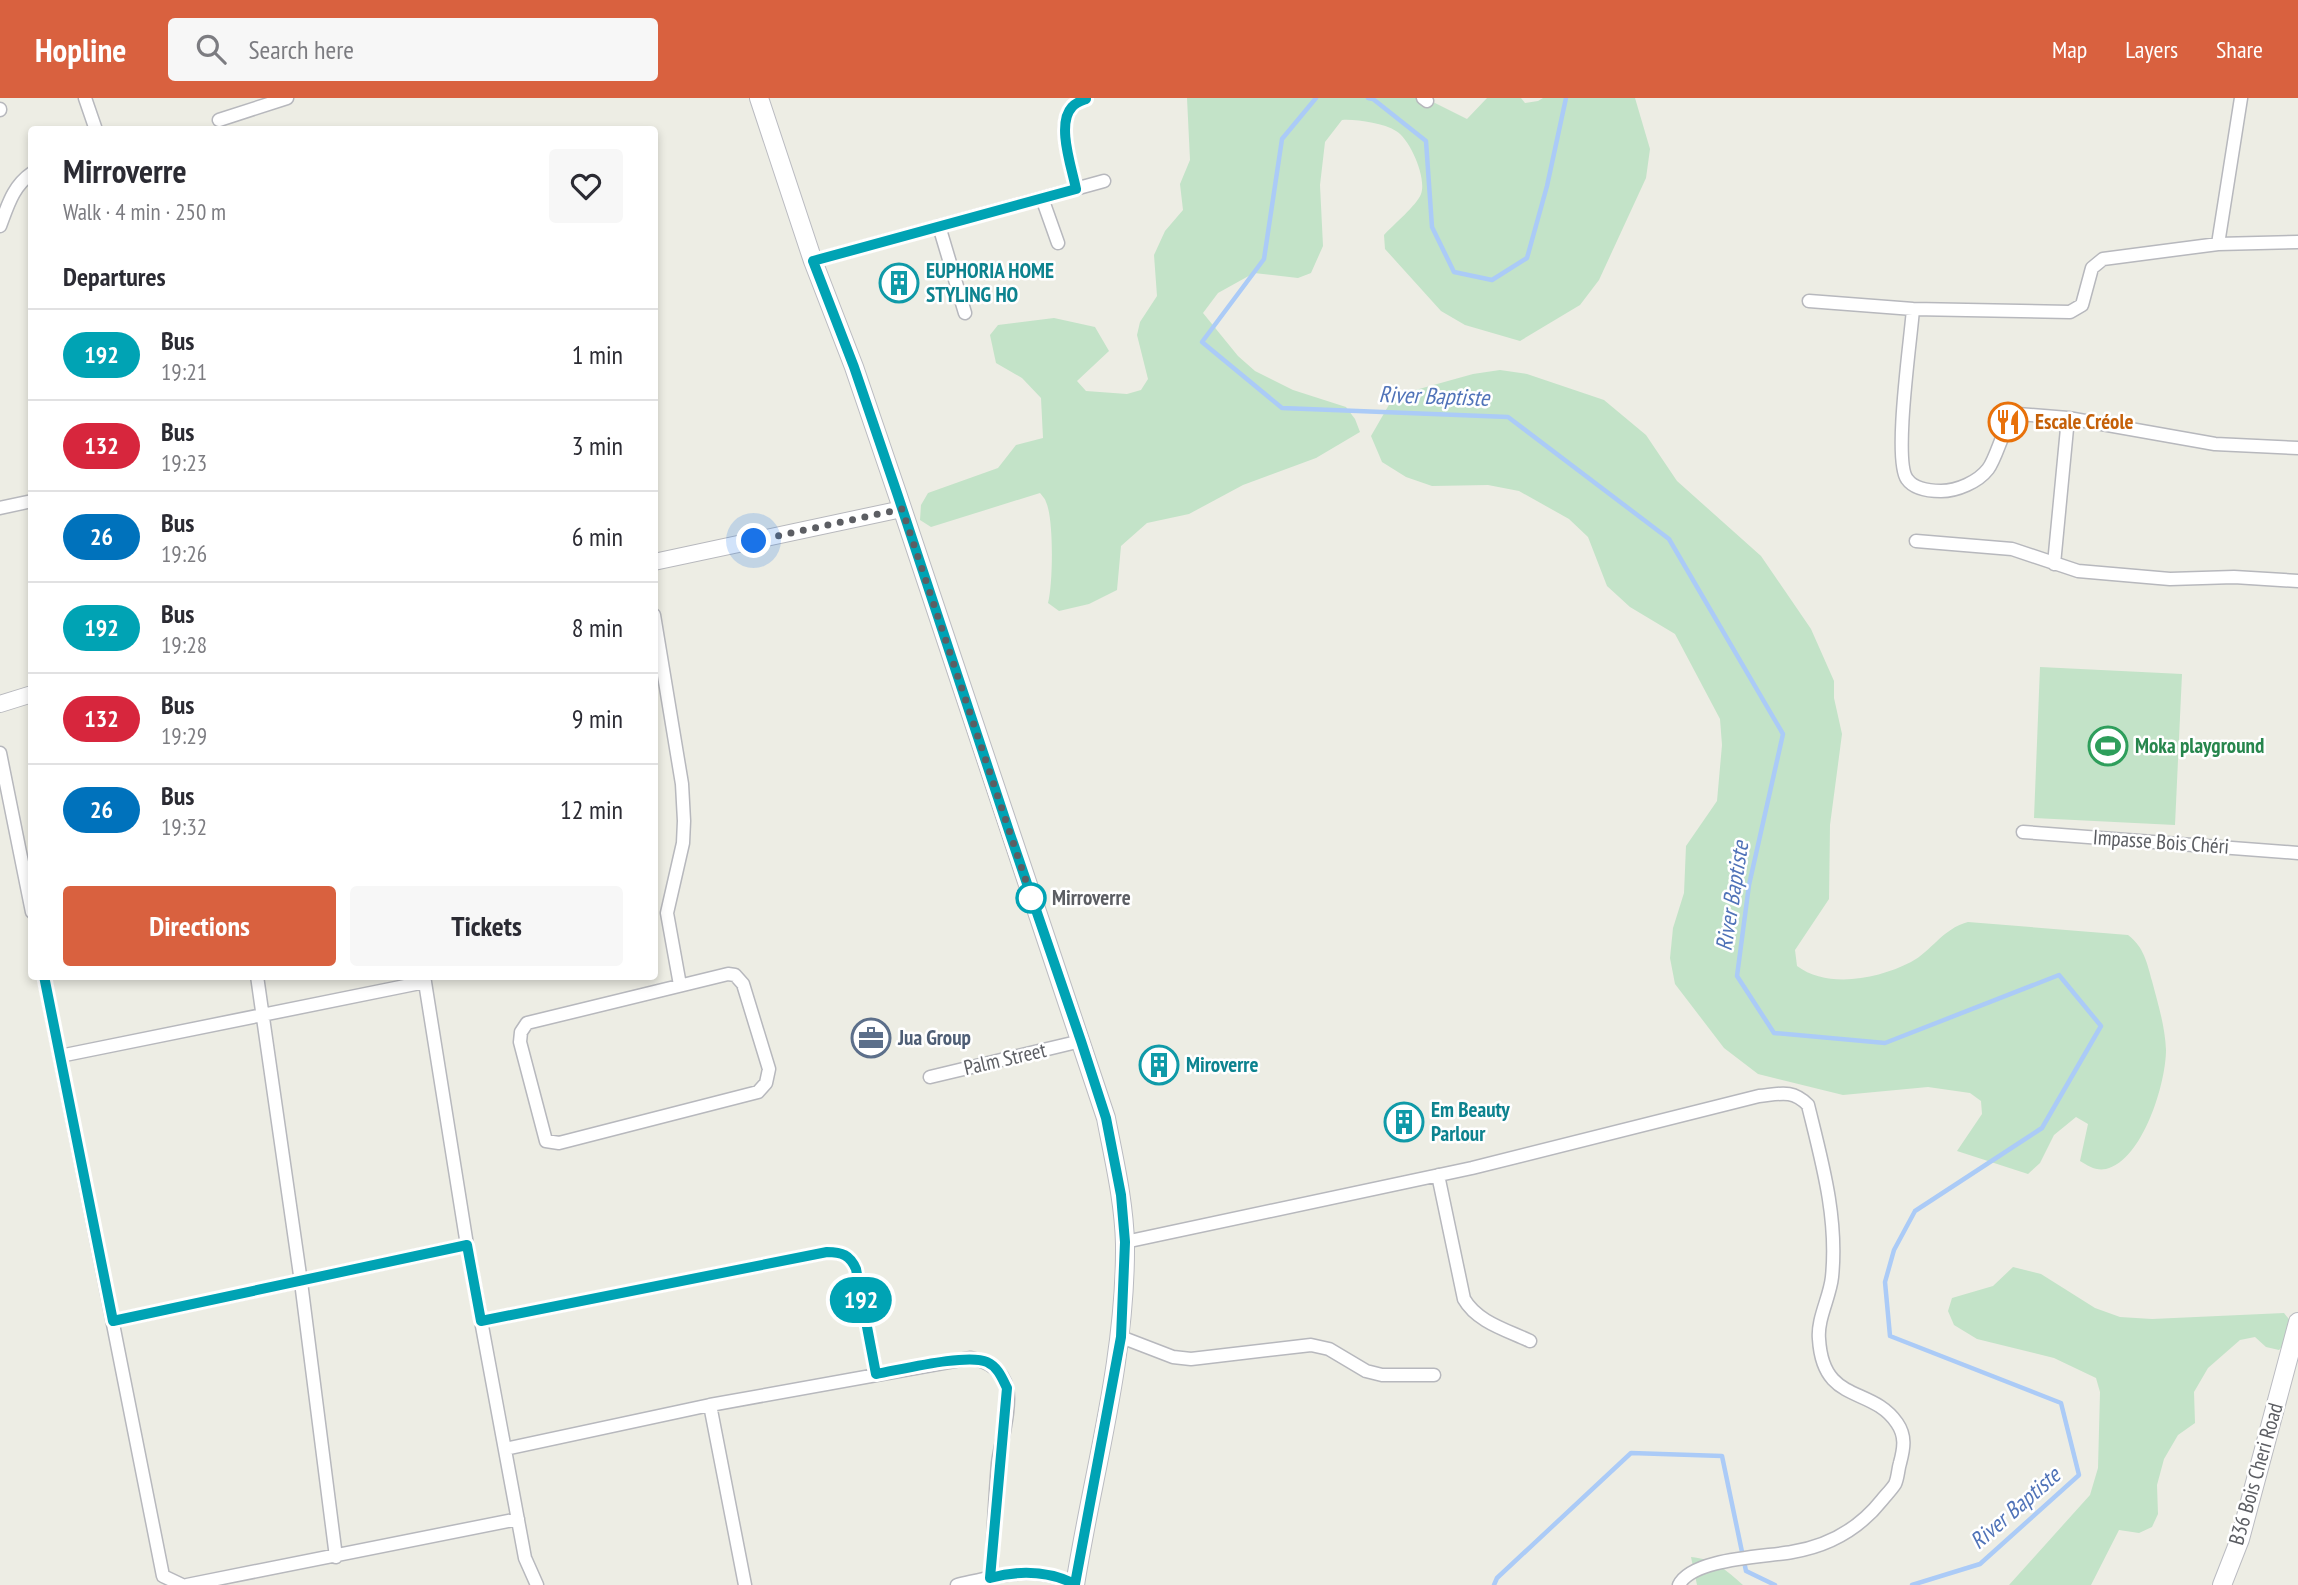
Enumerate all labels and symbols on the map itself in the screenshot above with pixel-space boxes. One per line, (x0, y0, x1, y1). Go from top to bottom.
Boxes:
place label: EUPHORIA HOME STYLING HO (926, 257, 1054, 308)
building icon: EUPHORIA HOME STYLING HO (878, 262, 920, 304)
water label: River Baptiste (1378, 379, 1491, 412)
restaurant icon: Escale Créole (1987, 401, 2029, 443)
place label: Escale Créole (2035, 408, 2134, 435)
your location (736, 523, 771, 558)
sports icon: Moka playground (2087, 725, 2129, 767)
place label: Moka playground (2135, 732, 2264, 759)
street label: Impasse Bois Chéri (2092, 823, 2230, 860)
water label: River Baptiste (1709, 838, 1755, 953)
marker: Mirroverre (1016, 883, 1046, 913)
place label: Mirroverre (1052, 884, 1131, 911)
office icon: Jua Group (850, 1017, 892, 1059)
place label: Jua Group (897, 1024, 971, 1051)
street label: Palm Street (961, 1036, 1049, 1081)
building icon: Miroverre (1138, 1044, 1180, 1086)
place label: Miroverre (1186, 1051, 1259, 1078)
place label: Em Beauty Parlour (1431, 1096, 1510, 1147)
building icon: Em Beauty Parlour (1383, 1101, 1425, 1143)
line badge: 192 (821, 1277, 901, 1323)
street label: B36 Bois Cheri Road (2222, 1400, 2289, 1548)
water label: River Baptiste (1963, 1459, 2067, 1555)

